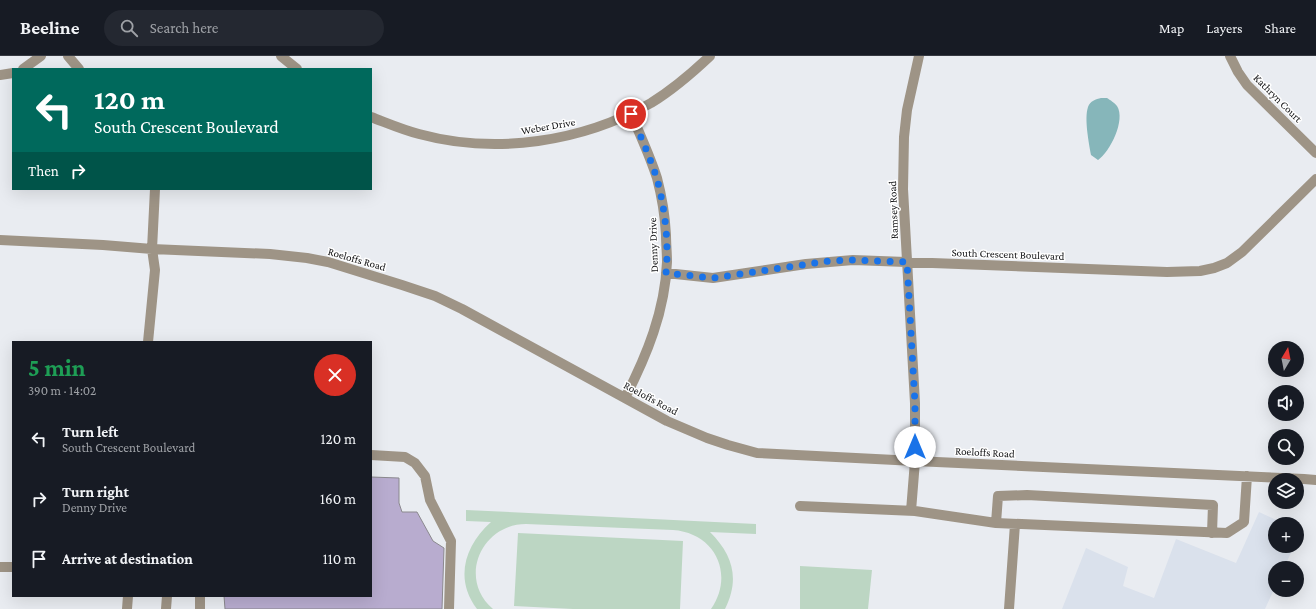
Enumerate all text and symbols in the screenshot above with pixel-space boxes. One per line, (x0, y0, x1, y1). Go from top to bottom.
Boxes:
search box (104, 10, 384, 46)
text: Beeline (20, 17, 80, 38)
icon: search (118, 17, 140, 39)
text: Search here (150, 20, 218, 36)
text: Map (1159, 20, 1184, 36)
text: Layers (1206, 20, 1243, 36)
text: Share (1265, 20, 1296, 36)
street label: Kathryn Court (1251, 71, 1305, 126)
icon: left (28, 84, 80, 136)
text: 120 m (94, 84, 165, 115)
pin (614, 97, 648, 131)
icon: arrive (620, 103, 642, 125)
street label: Weber Drive (520, 115, 576, 137)
text: South Crescent Boulevard (94, 117, 279, 137)
icon: right (67, 160, 89, 182)
text: Then (28, 163, 59, 179)
street label: Ramsey Road (886, 180, 901, 239)
street label: Denny Drive (646, 217, 661, 273)
street label: Roeloffs Road (327, 245, 388, 273)
street label: South Crescent Boulevard (951, 246, 1065, 262)
north arrow (1268, 341, 1304, 377)
map controls (1268, 341, 1304, 597)
text: 5 min (28, 354, 85, 381)
button: close (314, 354, 356, 396)
street label: Roeloffs Road (622, 379, 680, 417)
text: 390 m · 14:02 (28, 383, 96, 398)
button: sound (1268, 385, 1304, 421)
text: Turn left (62, 424, 118, 440)
position arrow (894, 426, 936, 468)
icon: left (28, 428, 50, 450)
button: search (1268, 429, 1304, 465)
text: 120 m (321, 431, 356, 447)
text: South Crescent Boulevard (62, 440, 195, 455)
street label: Roeloffs Road (955, 444, 1015, 460)
button: layers (1268, 473, 1304, 509)
text: Turn right (62, 484, 129, 500)
icon: right (28, 488, 50, 510)
text: 160 m (320, 491, 356, 507)
text: Denny Drive (62, 500, 127, 515)
button: + (1268, 517, 1304, 553)
icon: arrive (28, 548, 50, 570)
text: Arrive at destination (62, 551, 193, 567)
text: 110 m (323, 551, 356, 567)
button: − (1268, 561, 1304, 597)

